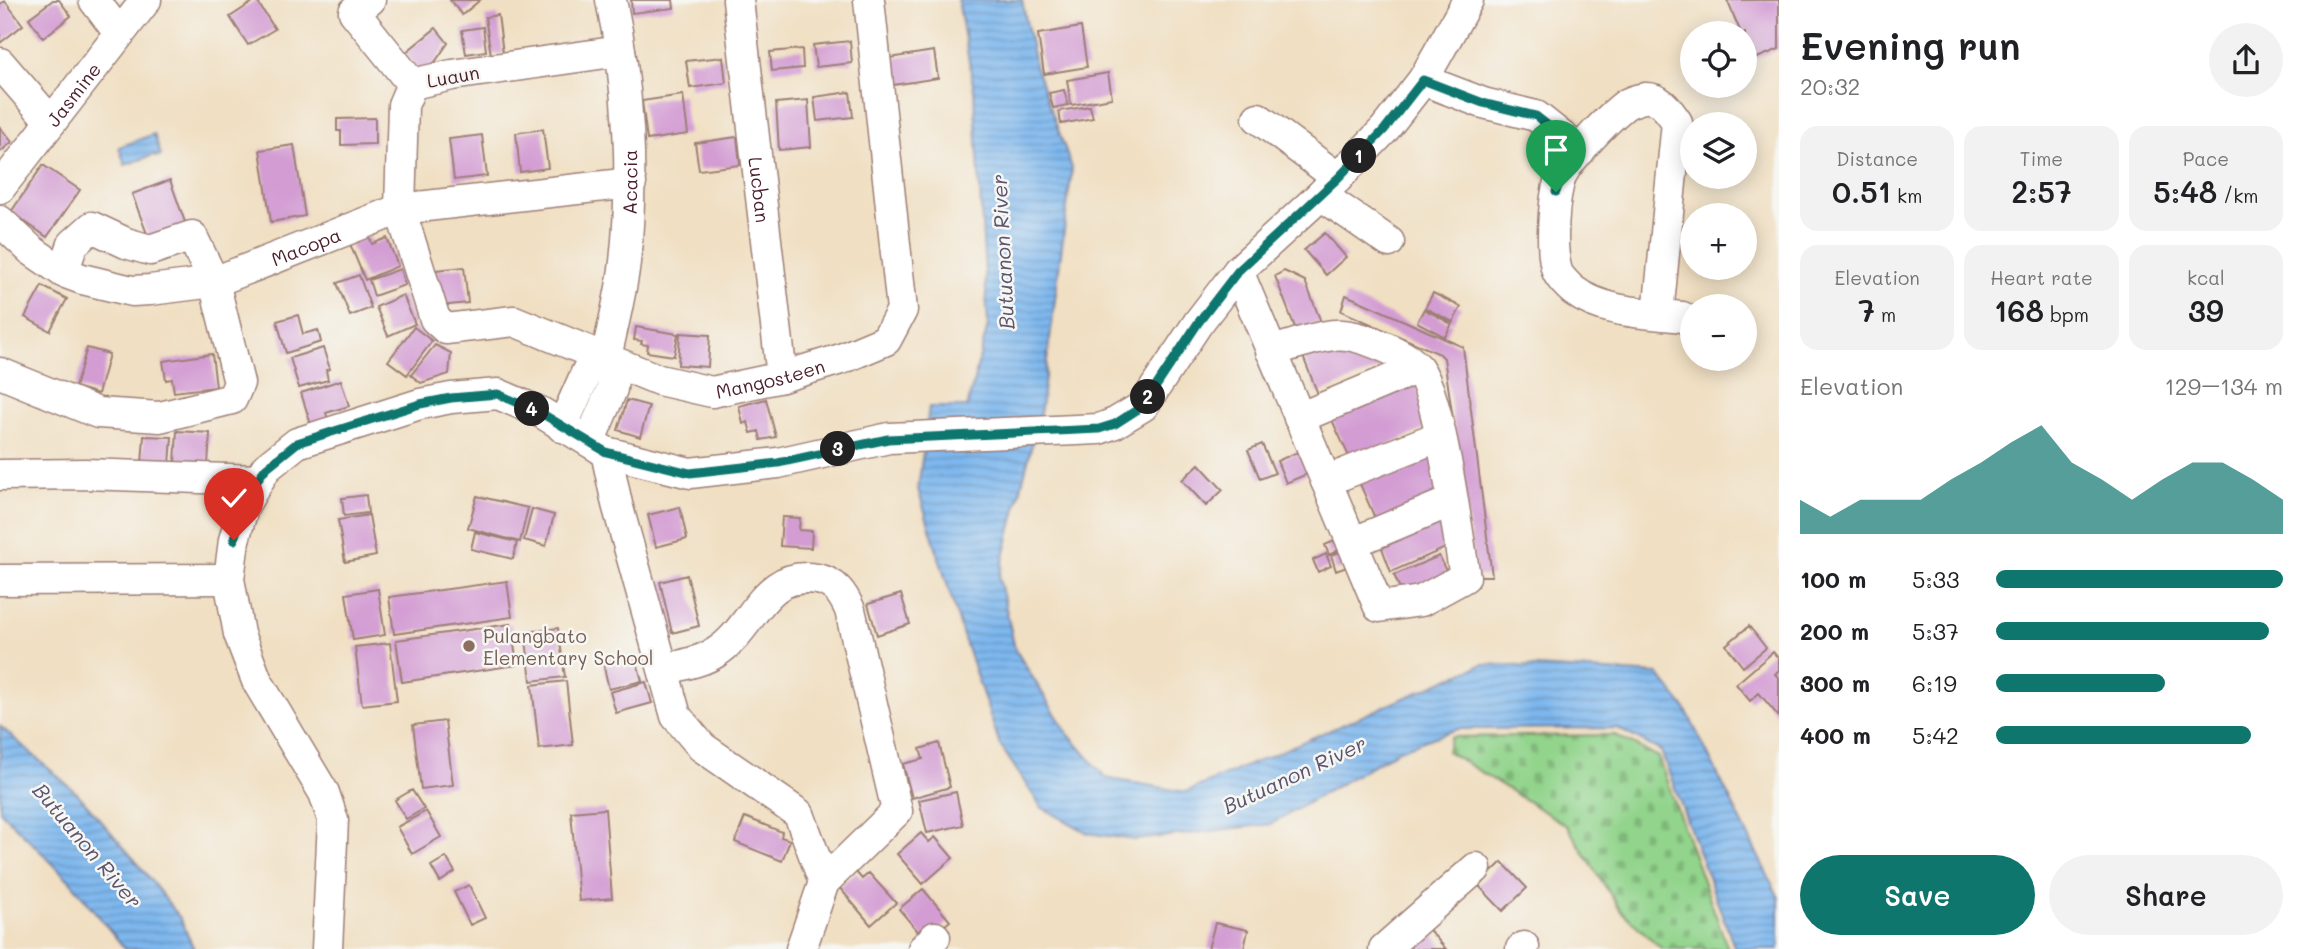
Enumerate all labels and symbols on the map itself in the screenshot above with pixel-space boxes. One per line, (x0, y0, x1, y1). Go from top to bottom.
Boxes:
street label: Jasmine (40, 57, 106, 131)
street label: Luaun (425, 59, 481, 93)
pin (1526, 120, 1586, 192)
pin: 1 (1342, 138, 1376, 174)
street label: Acacia (616, 149, 642, 215)
street label: Lucban (744, 155, 776, 224)
water label: Butuanon River (984, 174, 1020, 330)
street label: Macopa (267, 221, 344, 271)
street label: Mangosteen (713, 352, 828, 403)
pin: 2 (1130, 380, 1166, 414)
pin: 4 (514, 392, 550, 426)
pin: 3 (820, 432, 856, 466)
pin (204, 468, 264, 540)
place label: Pulangbato Elementary School (483, 623, 653, 670)
marker: Pulangbato Elementary School (461, 638, 477, 654)
water label: Butuanon River (1218, 729, 1370, 819)
water label: Butuanon River (28, 777, 148, 913)

